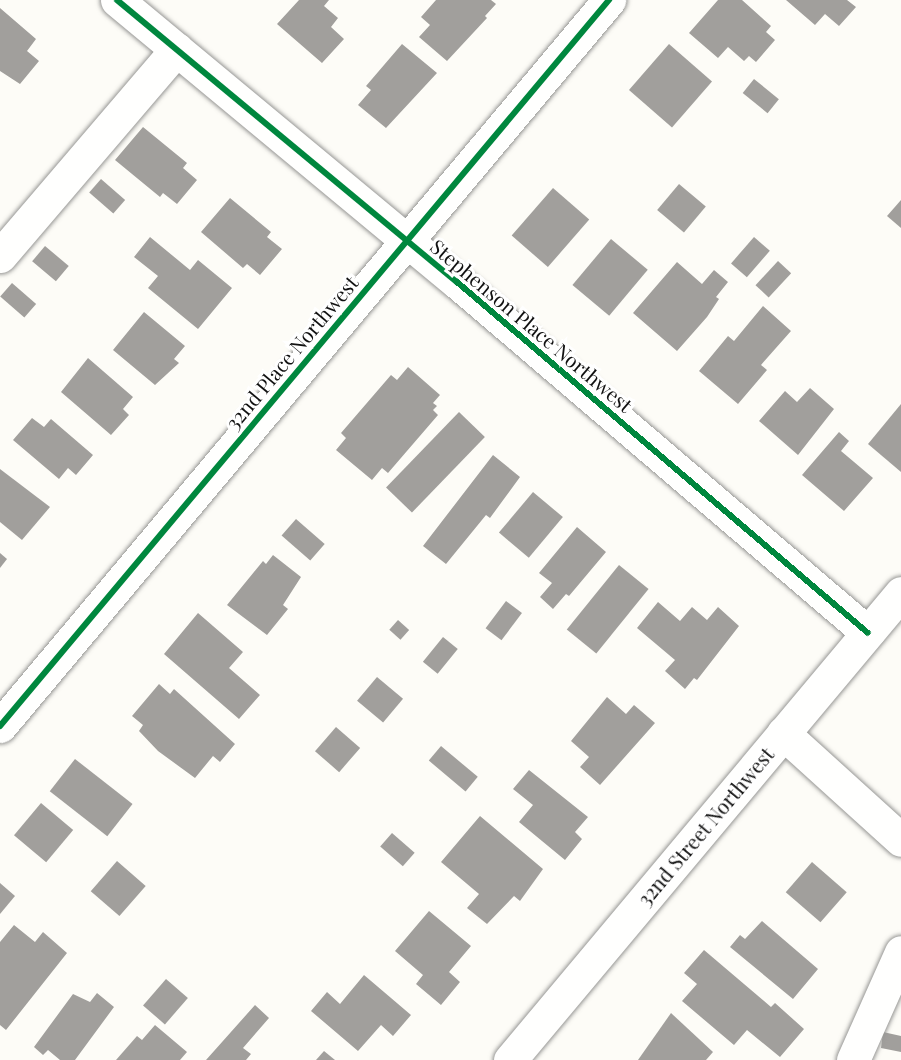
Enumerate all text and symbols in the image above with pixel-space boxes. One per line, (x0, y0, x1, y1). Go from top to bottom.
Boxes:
street label: Stephenson Place Northwest (426, 234, 638, 416)
street label: 32nd Place Northwest (220, 270, 362, 434)
street label: 32nd Street Northwest (632, 742, 778, 910)

